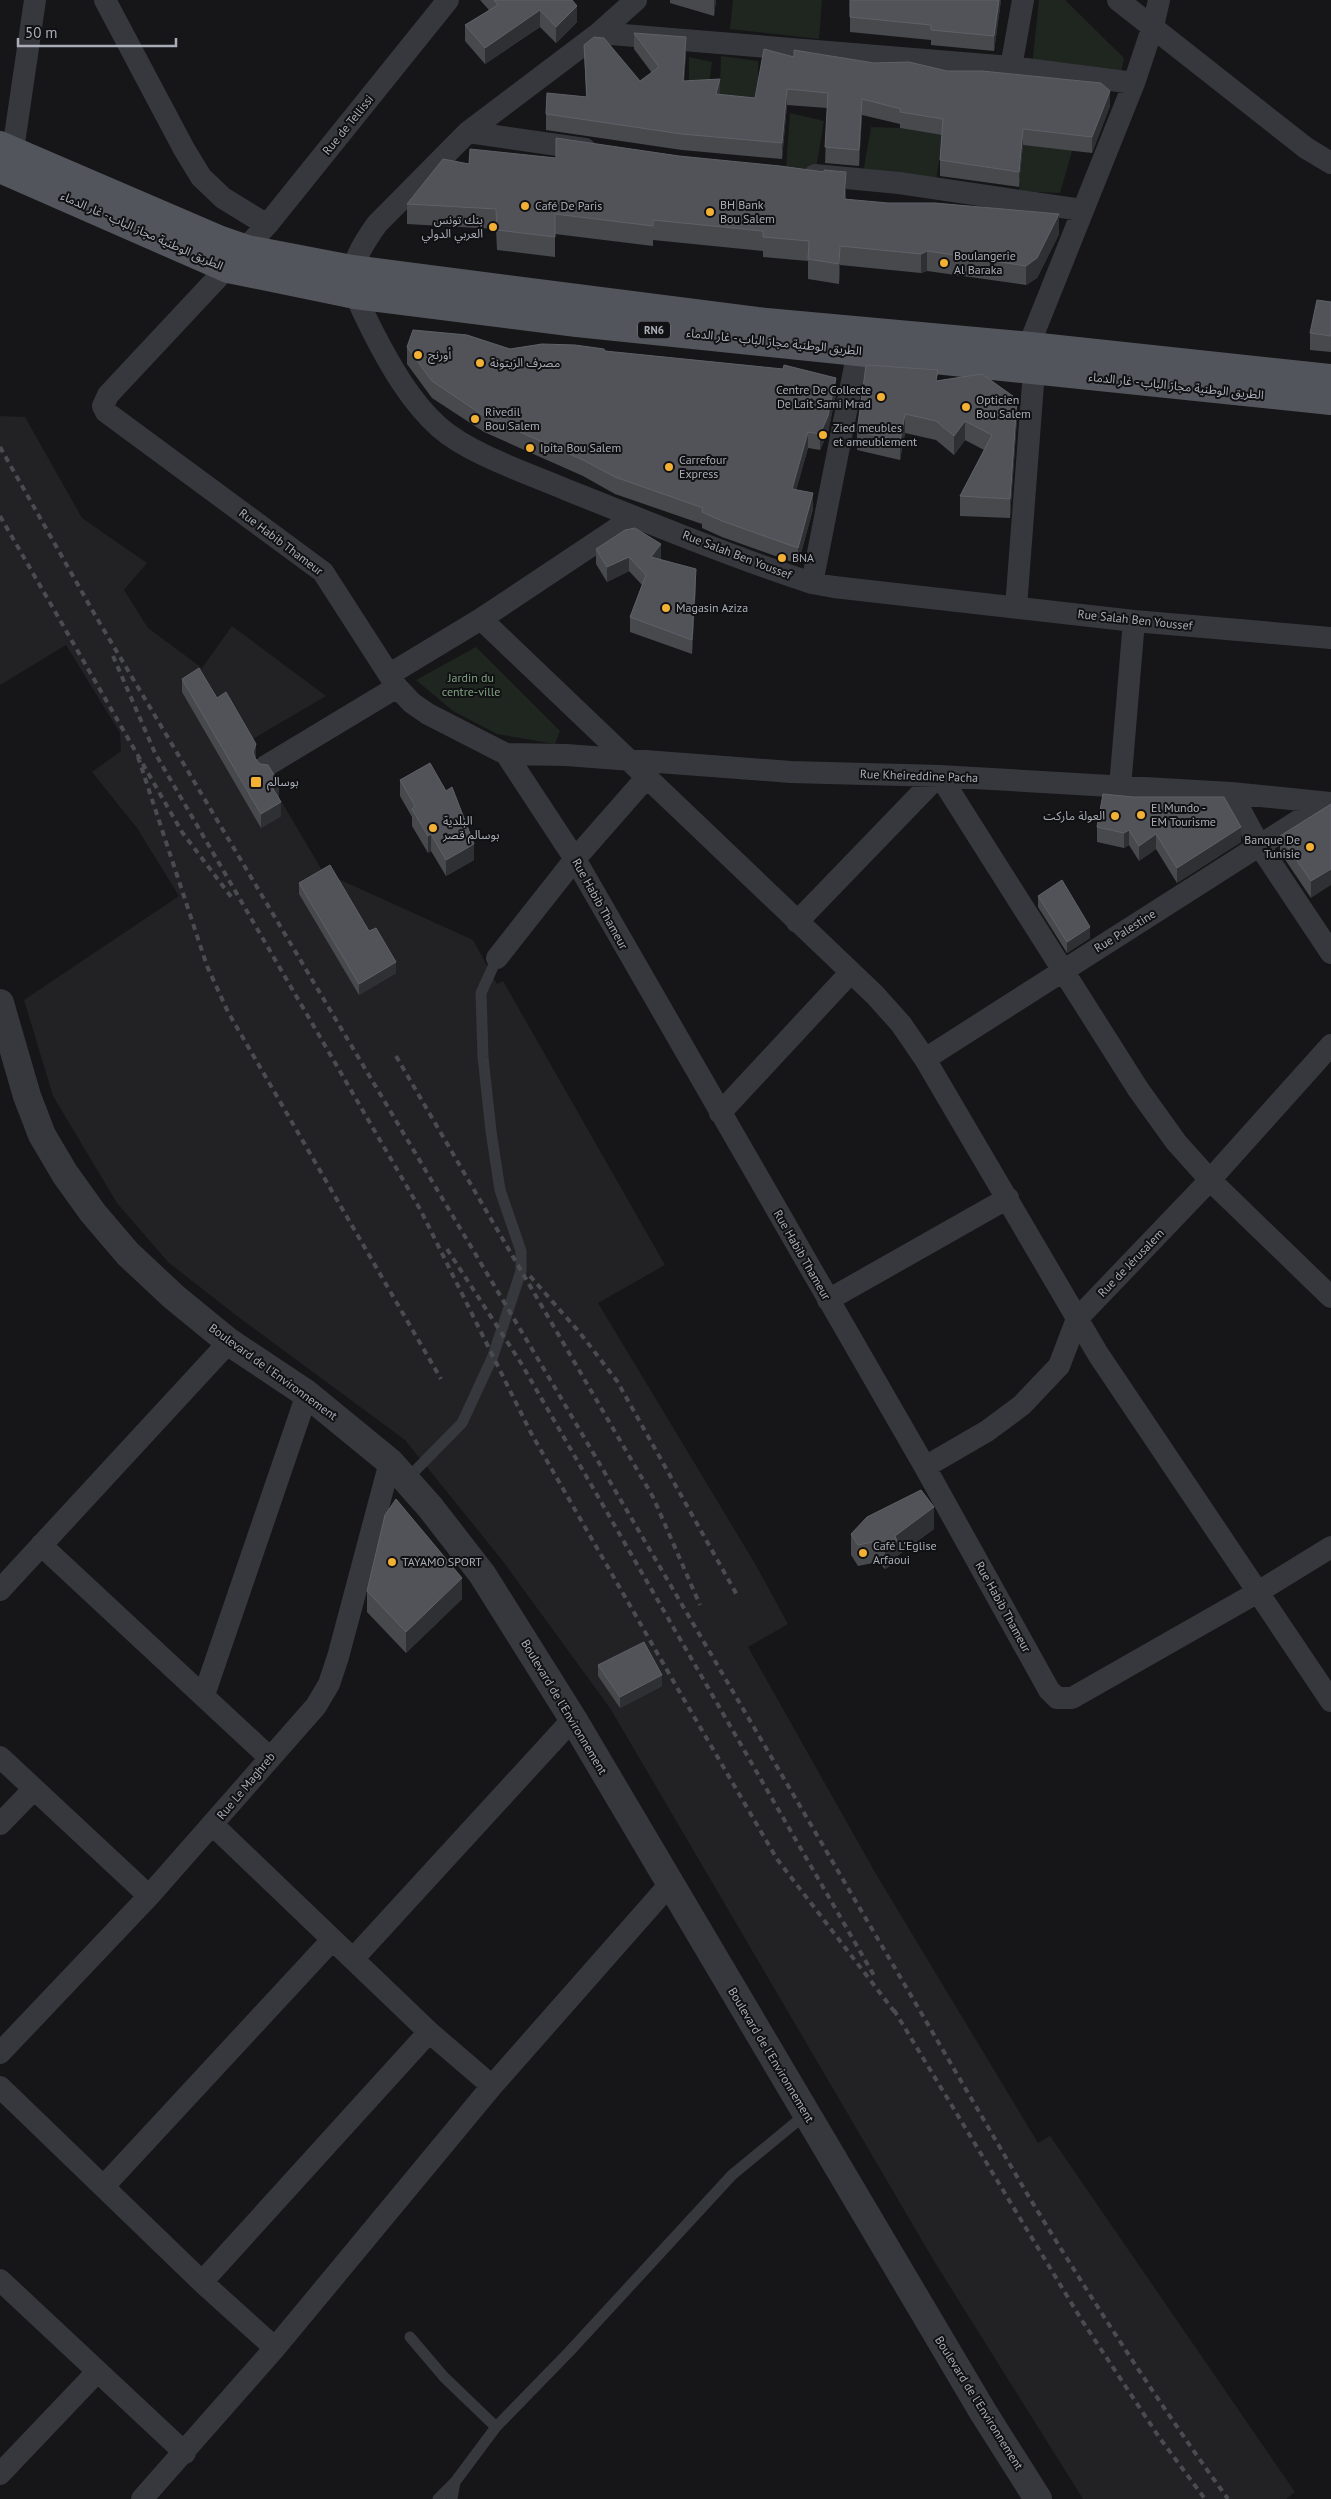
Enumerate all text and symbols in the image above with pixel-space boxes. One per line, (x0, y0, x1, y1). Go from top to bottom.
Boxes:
scale bar (18, 15, 175, 47)
text: 50 m (25, 23, 58, 42)
street label: Rue de Tellissi (319, 92, 376, 158)
street label: الطريق الوطنية مجاز الباب - غار الدماء (58, 188, 226, 274)
place label: BH Bank Bou Salem (720, 197, 775, 226)
place label: Café De Paris (535, 198, 602, 213)
marker: Café De Paris (519, 200, 531, 212)
marker: BH Bank Bou Salem (704, 206, 716, 218)
place label: بنك تونس العربي الدولي (421, 212, 483, 244)
marker: بنك تونس العربي الدولي (487, 221, 499, 233)
place label: Boulangerie Al Baraka (954, 248, 1016, 277)
marker: Boulangerie Al Baraka (938, 257, 950, 269)
road number: RN6 (638, 322, 670, 338)
street label: الطريق الوطنية مجاز الباب - غار الدماء (685, 325, 863, 359)
place label: أورنج (428, 347, 451, 364)
marker: أورنج (412, 349, 424, 361)
place label: مصرف الزيتونة (490, 355, 560, 370)
marker: مصرف الزيتونة (474, 357, 486, 369)
street label: الطريق الوطنية مجاز الباب - غار الدماء (1087, 369, 1265, 403)
place label: Centre De Collecte De Lait Sami Mrad (776, 382, 871, 411)
marker: Centre De Collecte De Lait Sami Mrad (875, 391, 887, 403)
place label: Opticien Bou Salem (976, 392, 1031, 421)
marker: Opticien Bou Salem (960, 401, 972, 413)
place label: Rivedil Bou Salem (485, 404, 540, 433)
marker: Rivedil Bou Salem (469, 413, 481, 425)
place label: Zied meubles et ameublement (833, 420, 917, 449)
marker: Zied meubles et ameublement (817, 429, 829, 441)
place label: Ipita Bou Salem (540, 440, 621, 455)
marker: Ipita Bou Salem (524, 442, 536, 454)
place label: Carrefour Express (679, 452, 727, 481)
marker: Carrefour Express (663, 461, 675, 473)
street label: Rue Habib Thameur (236, 505, 326, 578)
street label: Rue Salah Ben Youssef (681, 527, 795, 583)
place label: BNA (792, 550, 814, 565)
marker: BNA (776, 552, 788, 564)
place label: Magasin Aziza (676, 600, 748, 615)
marker: Magasin Aziza (660, 602, 672, 614)
street label: Rue Salah Ben Youssef (1077, 606, 1194, 633)
park label: Jardin du centre-ville (442, 670, 500, 699)
street label: Rue Kheireddine Pacha (860, 766, 978, 785)
place label: بوسالم (267, 774, 299, 791)
marker: بوسالم (249, 775, 263, 789)
place label: El Mundo - EM Tourisme (1151, 800, 1216, 829)
place label: العولة ماركت (1043, 808, 1105, 823)
marker: El Mundo - EM Tourisme (1135, 809, 1147, 821)
marker: العولة ماركت (1109, 810, 1121, 822)
place label: البلدية بوسالم قصر (442, 813, 499, 844)
marker: البلدية بوسالم قصر (427, 822, 439, 834)
place label: Banque De Tunisie (1244, 832, 1300, 861)
marker: Banque De Tunisie (1304, 841, 1316, 853)
street label: Rue Habib Thameur (569, 856, 632, 952)
street label: Rue Palestine (1091, 906, 1158, 955)
street label: Rue Habib Thameur (771, 1207, 834, 1302)
street label: Rue de Jérusalem (1094, 1225, 1167, 1300)
street label: Boulevard de l'Environnement (206, 1320, 340, 1423)
place label: Café L'Eglise Arfaoui (873, 1538, 937, 1567)
marker: Café L'Eglise Arfaoui (857, 1547, 869, 1559)
place label: TAYAMO SPORT (402, 1554, 482, 1569)
marker: TAYAMO SPORT (386, 1556, 398, 1568)
street label: Rue Habib Thameur (972, 1559, 1035, 1655)
street label: Boulevard de l'Environnement (518, 1637, 611, 1777)
street label: Rue Le Maghreb (213, 1749, 278, 1822)
street label: Boulevard de l'Environnement (725, 1985, 818, 2125)
street label: Boulevard de l'Environnement (932, 2333, 1027, 2472)

